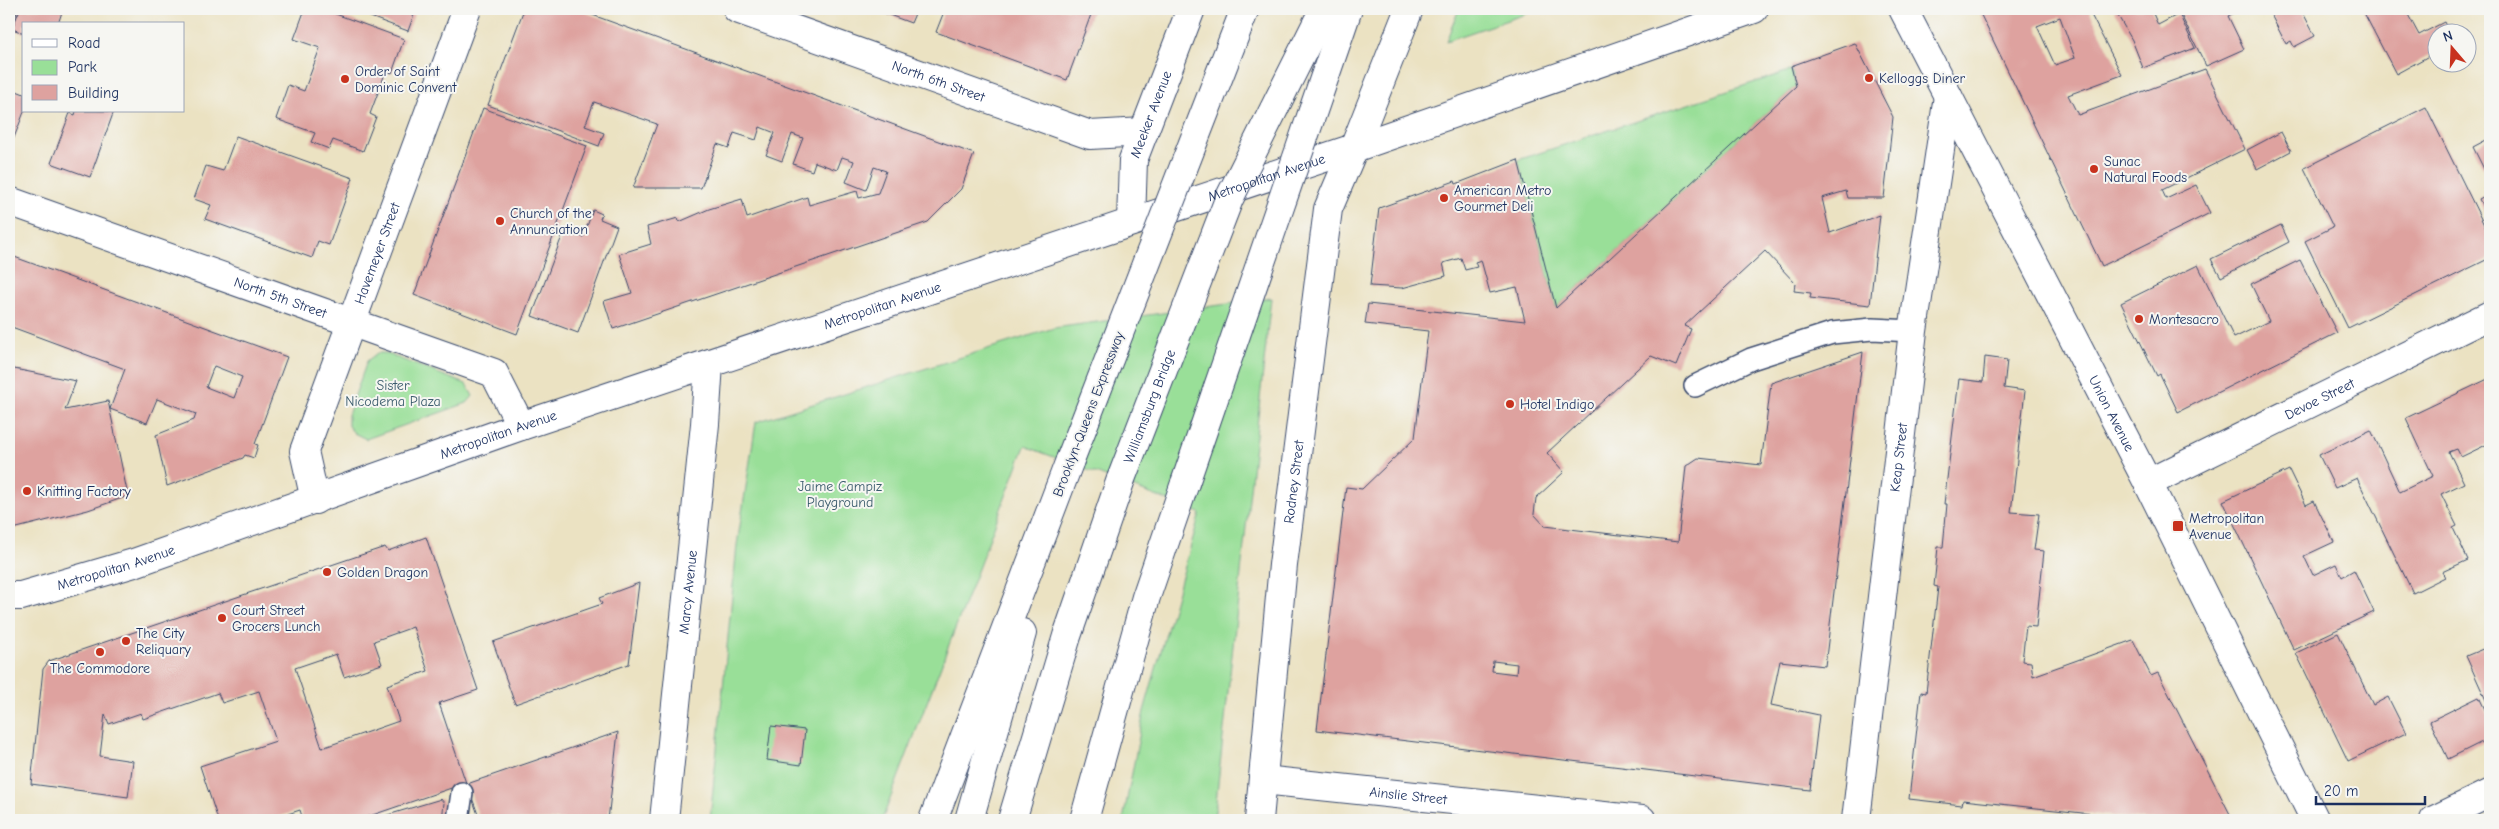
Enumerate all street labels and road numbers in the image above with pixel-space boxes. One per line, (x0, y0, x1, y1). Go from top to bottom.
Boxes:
street label: North 6th Street (890, 57, 988, 106)
street label: Meeker Avenue (1127, 68, 1175, 161)
street label: Metropolitan Avenue (1206, 150, 1327, 205)
street label: Havemeyer Street (351, 199, 404, 307)
street label: North 5th Street (232, 273, 330, 322)
street label: Metropolitan Avenue (822, 278, 943, 333)
street label: Brooklyn-Queens Expressway (1049, 328, 1128, 499)
street label: Williamsburg Bridge (1120, 347, 1179, 466)
street label: Union Avenue (2085, 373, 2138, 454)
street label: Devoe Street (2282, 375, 2358, 424)
street label: Metropolitan Avenue (438, 407, 559, 463)
street label: Keap Street (1886, 421, 1911, 493)
street label: Rodney Street (1280, 438, 1308, 525)
street label: Metropolitan Avenue (55, 541, 177, 594)
street label: Marcy Avenue (675, 549, 701, 635)
street label: Ainslie Street (1368, 783, 1449, 808)

